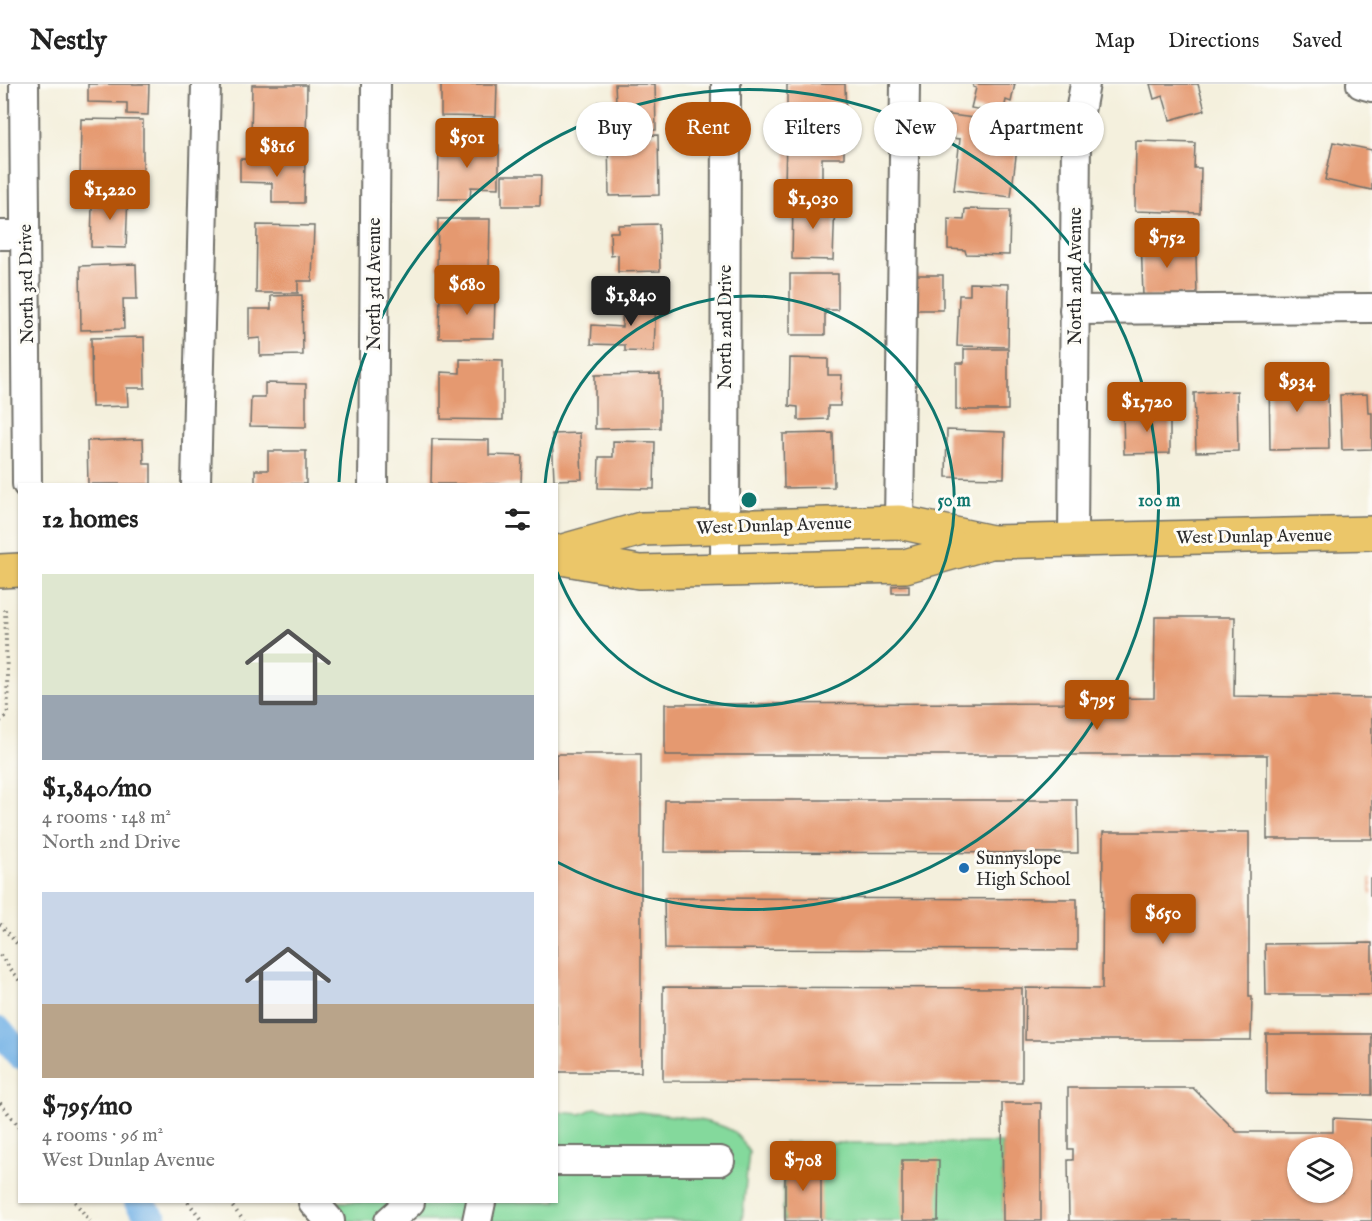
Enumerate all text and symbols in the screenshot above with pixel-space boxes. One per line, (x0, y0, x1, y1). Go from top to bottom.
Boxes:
text: Nestly (30, 24, 107, 59)
text: Map (1095, 28, 1135, 55)
text: Directions (1168, 28, 1259, 55)
text: Saved (1292, 28, 1342, 55)
chip: Buy (576, 102, 653, 156)
chip: Rent (665, 102, 751, 156)
chip: Filters (763, 102, 862, 156)
chip: New (874, 102, 957, 156)
chip: Apartment (969, 102, 1104, 156)
pin: $501 (431, 118, 503, 169)
text: $501 (449, 125, 485, 150)
pin: $816 (241, 127, 313, 178)
text: $816 (260, 134, 294, 159)
pin: $1,220 (61, 170, 159, 221)
text: $1,220 (84, 177, 136, 202)
pin: $1,030 (764, 179, 862, 230)
text: $1,030 (788, 186, 838, 211)
street label: North 2nd Avenue (1065, 207, 1088, 345)
street label: North 3rd Avenue (364, 218, 387, 350)
pin: $752 (1131, 218, 1203, 269)
street label: North 3rd Drive (15, 224, 40, 344)
text: $752 (1149, 225, 1186, 250)
pin: $680 (431, 265, 503, 316)
street label: North 2nd Drive (715, 265, 738, 389)
text: $680 (448, 272, 486, 297)
pin: $1,840 (582, 276, 680, 327)
text: $1,840 (605, 283, 657, 308)
pin: $934 (1261, 362, 1333, 413)
text: $934 (1278, 369, 1316, 394)
pin: $1,720 (1098, 382, 1196, 433)
text: $1,720 (1121, 389, 1173, 414)
centre of rings (739, 490, 759, 510)
text: 50 m (937, 490, 971, 513)
text: 100 m (1138, 490, 1180, 513)
text: 12 homes (42, 503, 138, 536)
icon: filters (501, 503, 534, 536)
street label: West Dunlap Avenue (696, 512, 852, 541)
street label: West Dunlap Avenue (1176, 525, 1332, 550)
icon: home (234, 613, 342, 721)
pin: $795 (1061, 680, 1133, 731)
text: $795 (1079, 687, 1115, 712)
text: $1,840/mo (42, 772, 152, 805)
text: 4 rooms · 148 m² (42, 805, 171, 830)
text: North 2nd Drive (42, 830, 180, 855)
place label: Sunnyslope High School (976, 848, 1070, 892)
marker: Sunnyslope High School (957, 861, 971, 875)
pin: $650 (1127, 894, 1199, 945)
text: $650 (1145, 901, 1181, 926)
icon: home (234, 931, 342, 1039)
text: $795/mo (42, 1090, 132, 1123)
text: 4 rooms · 96 m² (42, 1123, 163, 1148)
map controls (1287, 1137, 1353, 1203)
button: layers (1287, 1137, 1353, 1203)
pin: $708 (767, 1141, 839, 1192)
text: West Dunlap Avenue (42, 1148, 215, 1173)
text: $708 (784, 1148, 822, 1173)

